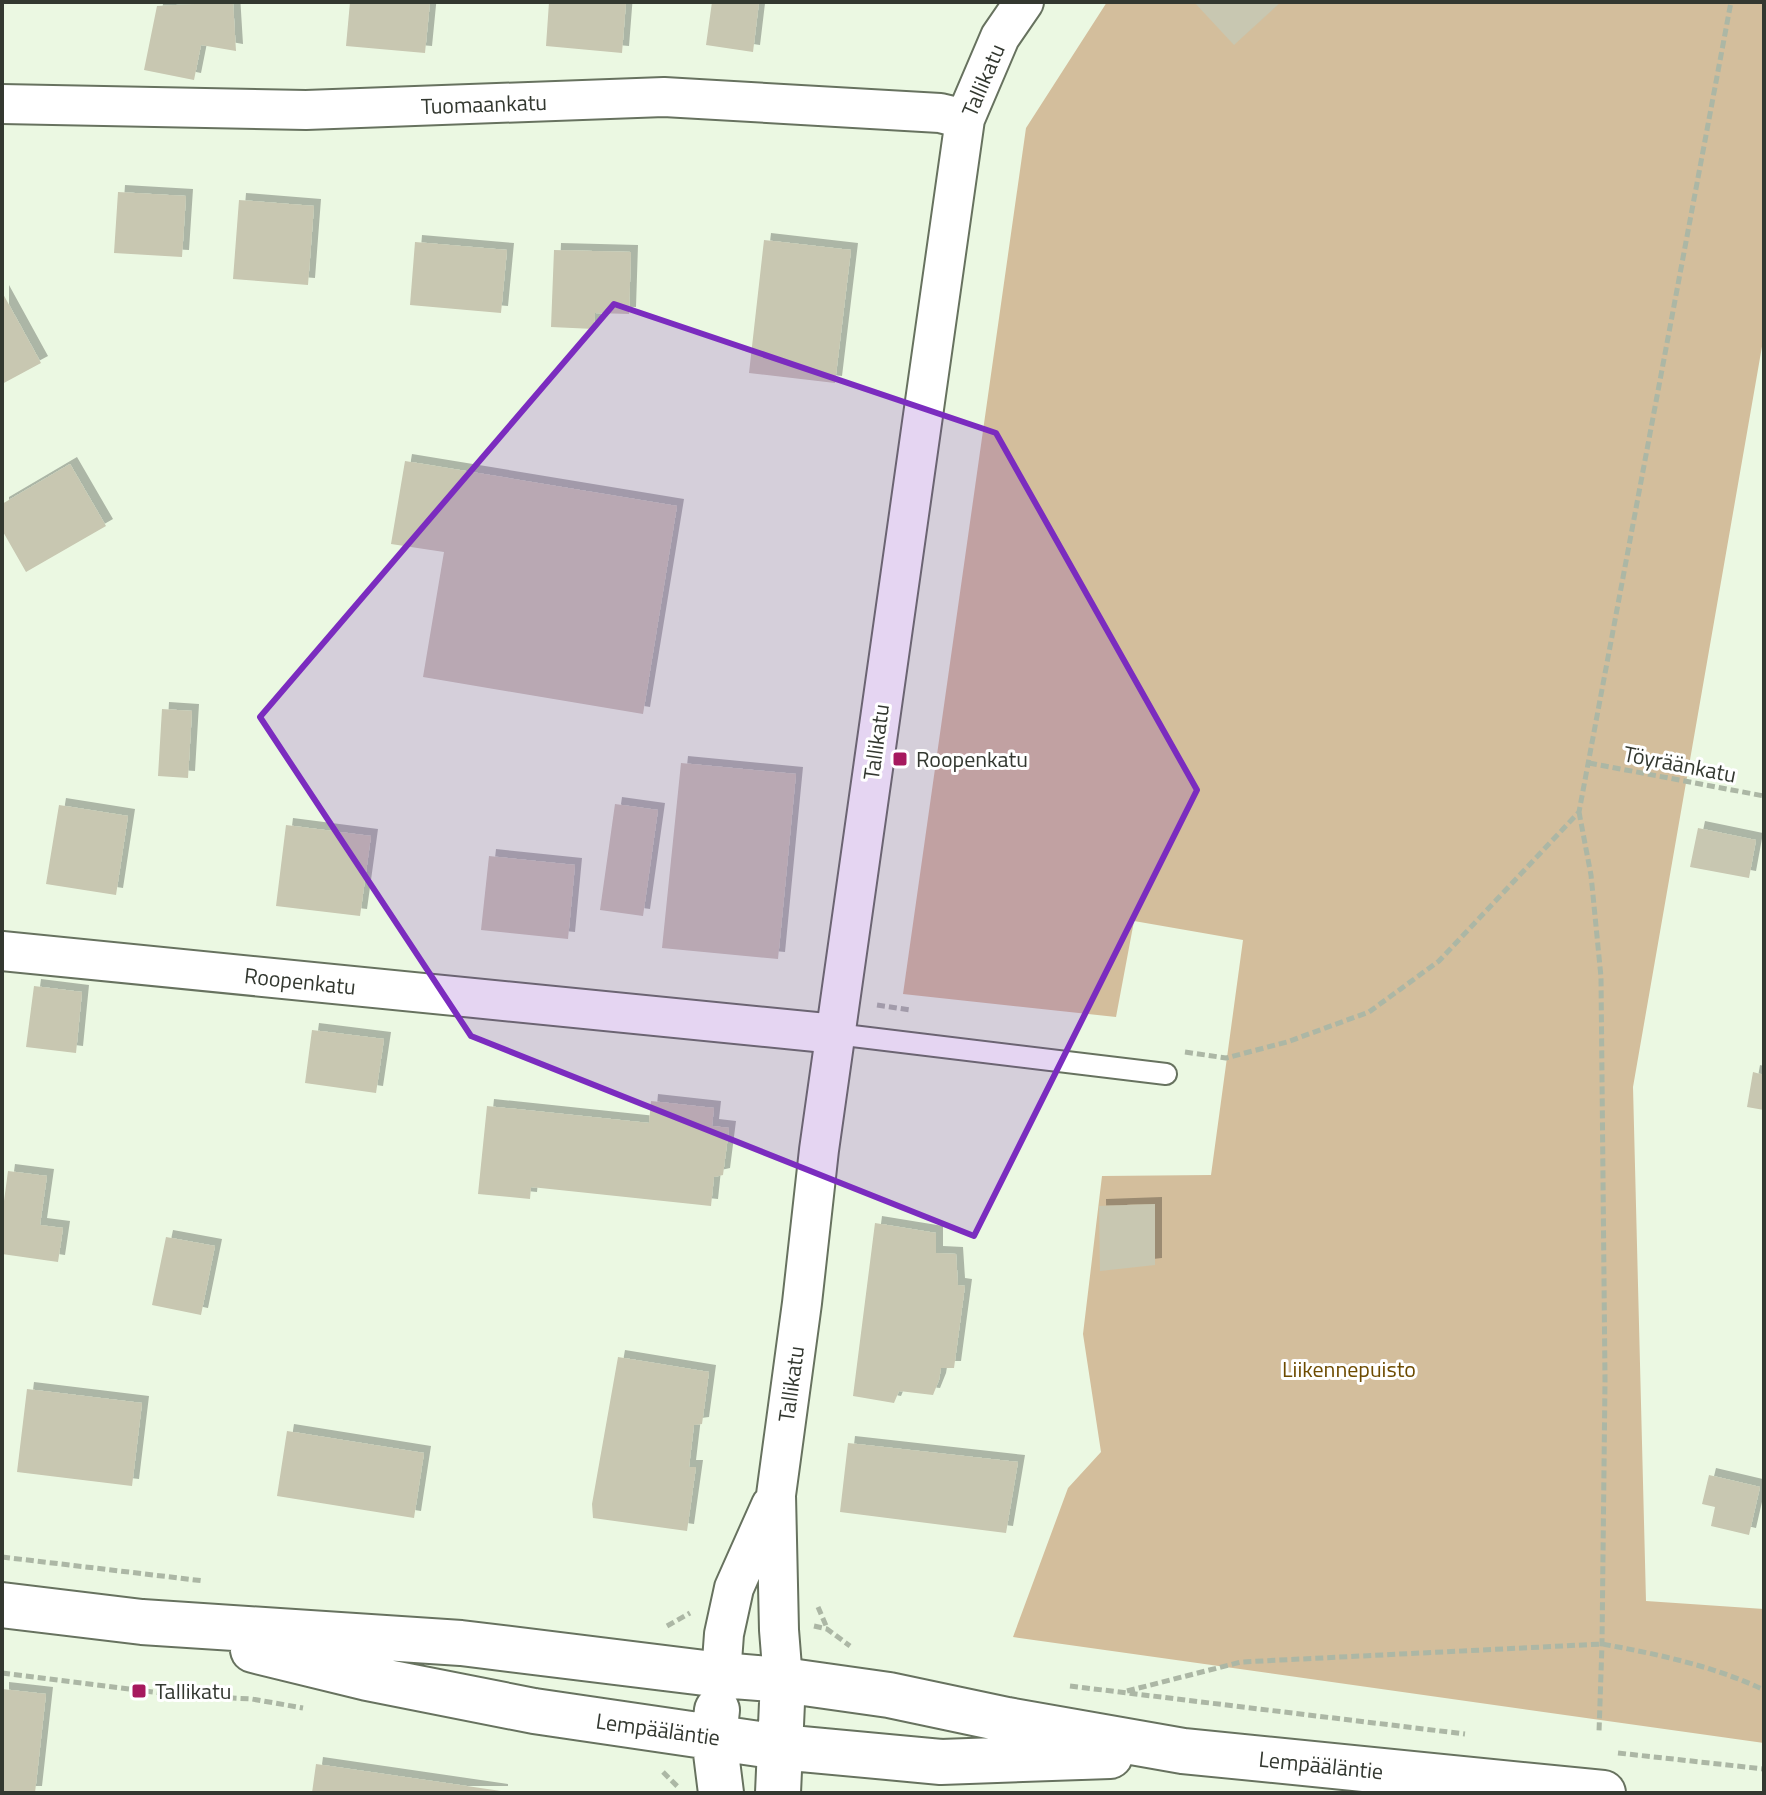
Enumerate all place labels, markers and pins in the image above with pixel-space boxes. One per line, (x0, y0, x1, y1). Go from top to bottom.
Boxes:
place label: Roopenkatu (916, 742, 1028, 776)
marker: Roopenkatu (891, 750, 909, 768)
place label: Tallikatu (155, 1674, 232, 1708)
marker: Tallikatu (130, 1682, 148, 1700)

